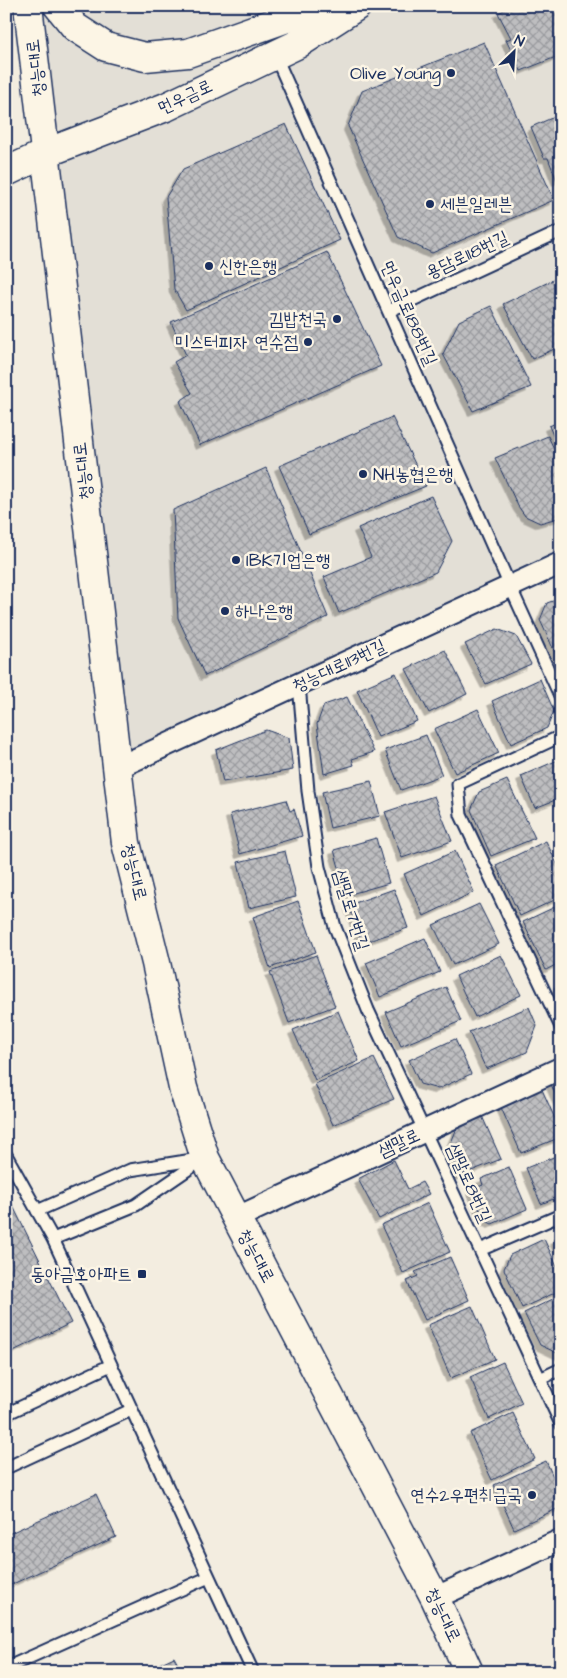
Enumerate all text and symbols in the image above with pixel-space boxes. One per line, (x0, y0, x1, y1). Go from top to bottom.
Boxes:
north arrow (490, 28, 540, 78)
text: N (511, 30, 527, 52)
street label: 청능대로 (20, 38, 52, 98)
place label: Olive Young (350, 61, 441, 87)
marker: Olive Young (445, 67, 457, 79)
street label: 먼우금로 (153, 73, 217, 121)
place label: 세븐일레븐 (440, 192, 512, 217)
marker: 세븐일레븐 (424, 198, 436, 210)
street label: 용담로118번길 (422, 225, 513, 285)
place label: 신한은행 (219, 254, 277, 279)
street label: 먼우금로188번길 (375, 257, 444, 370)
marker: 신한은행 (203, 260, 215, 272)
place label: 김밥천국 (269, 307, 327, 332)
marker: 김밥천국 (331, 313, 343, 325)
place label: 미스터피자 연수점 (175, 330, 299, 355)
marker: 미스터피자 연수점 (302, 336, 314, 348)
street label: 청능대로 (67, 441, 99, 501)
place label: NH농협은행 (373, 462, 453, 487)
marker: NH농협은행 (357, 468, 369, 480)
place label: IBK기업은행 (246, 548, 330, 573)
marker: IBK기업은행 (230, 554, 242, 566)
place label: 하나은행 (235, 599, 293, 624)
marker: 하나은행 (219, 605, 231, 617)
street label: 청능대로113번길 (288, 633, 390, 699)
street label: 청능대로 (115, 841, 153, 903)
street label: 샘말로7번길 (327, 866, 375, 954)
street label: 샘말로 (374, 1122, 424, 1164)
street label: 샘말로8번길 (440, 1140, 498, 1227)
street label: 청능대로 (231, 1225, 281, 1287)
place label: 동아금호아파트 (31, 1262, 132, 1287)
marker: 동아금호아파트 (136, 1268, 148, 1280)
place label: 연수2우편취급국 (410, 1483, 522, 1508)
marker: 연수2우편취급국 (526, 1489, 538, 1501)
street label: 청능대로 (419, 1583, 467, 1647)

